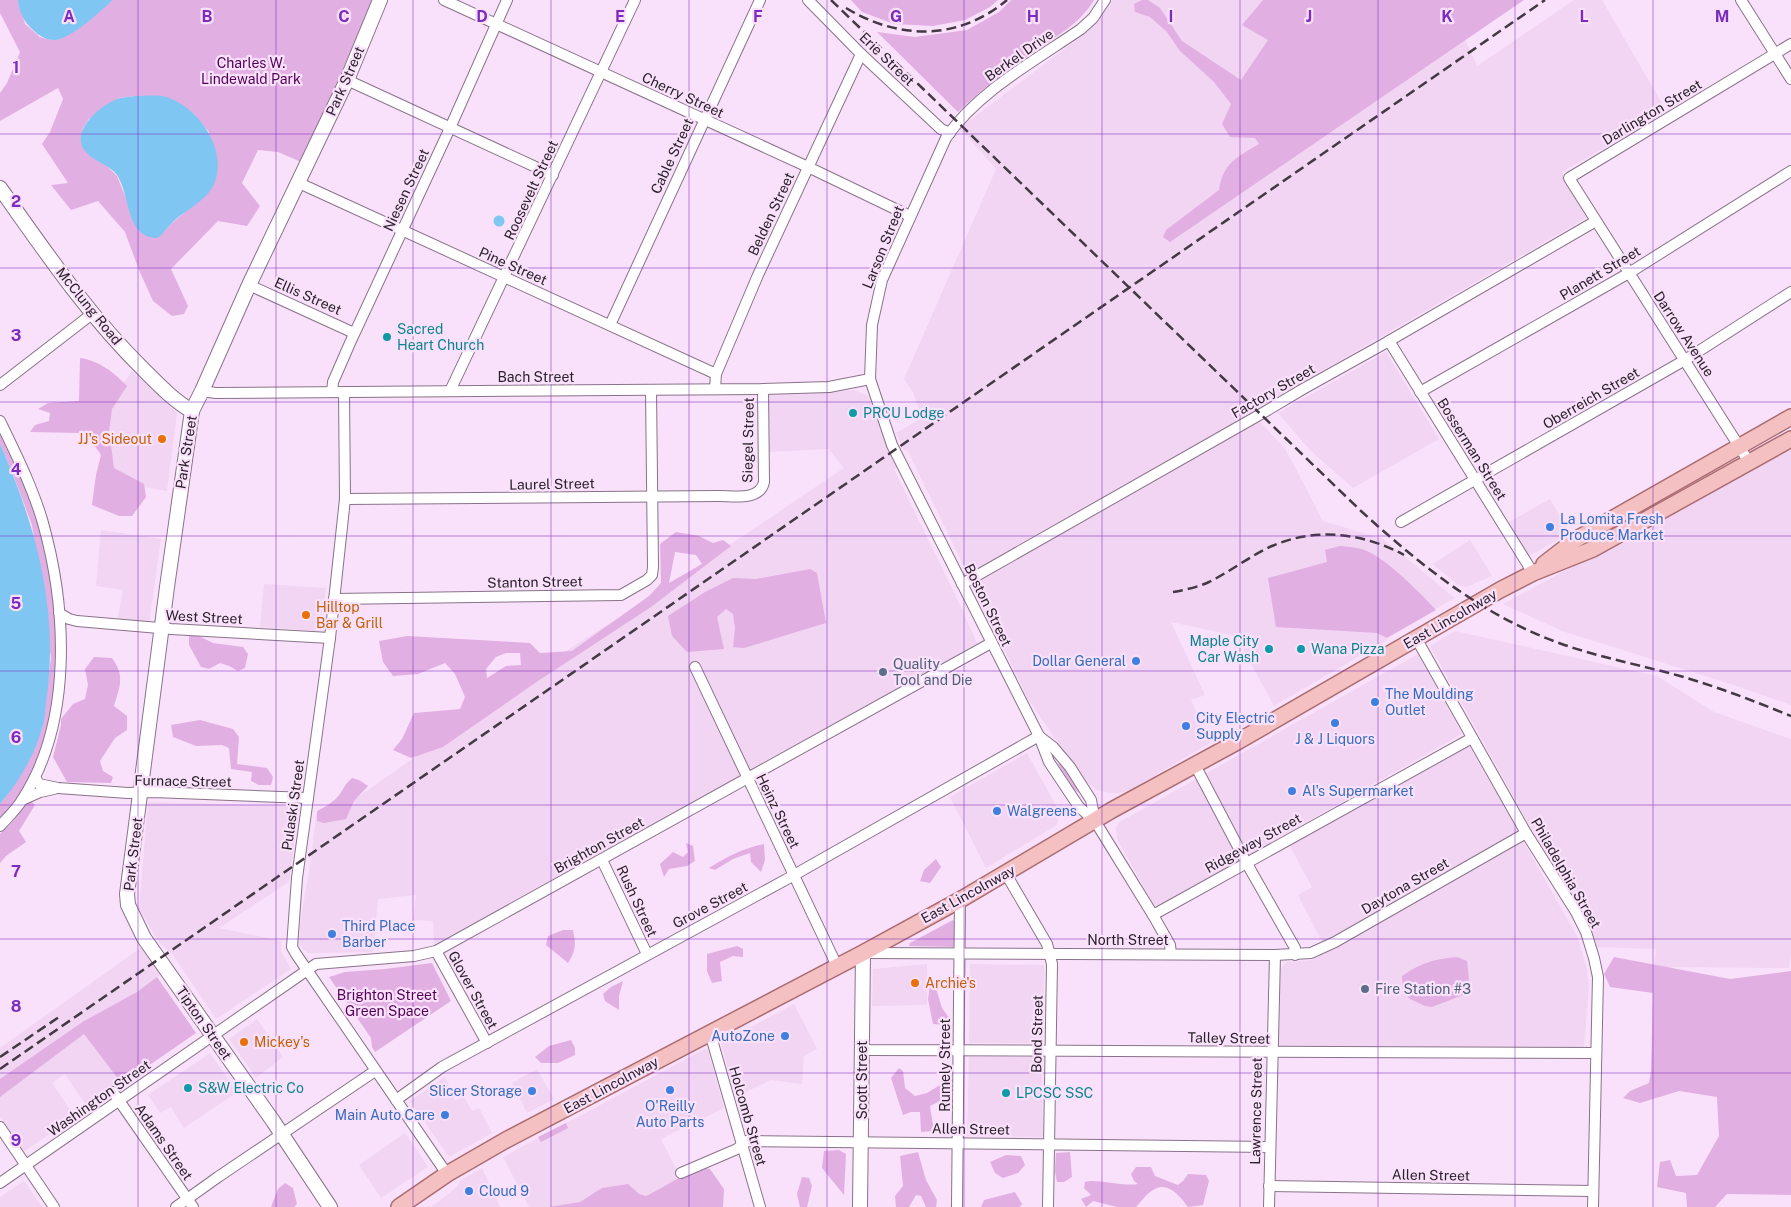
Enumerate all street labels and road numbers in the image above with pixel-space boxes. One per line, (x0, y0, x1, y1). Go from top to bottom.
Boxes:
street label: Berkel Drive (982, 26, 1056, 84)
street label: Erie Street (856, 29, 918, 89)
street label: Park Street (323, 44, 367, 118)
street label: Cherry Street (640, 69, 726, 121)
street label: Darlington Street (1599, 76, 1705, 148)
street label: Cable Street (647, 116, 697, 196)
street label: Roosevelt Street (501, 138, 561, 242)
street label: Niesen Street (380, 146, 432, 234)
street label: Belden Street (745, 170, 797, 258)
street label: Larson Street (859, 203, 907, 291)
street label: Planett Street (1557, 243, 1643, 303)
street label: Pine Street (477, 244, 549, 288)
street label: McClung Road (53, 264, 125, 348)
street label: Ellis Street (272, 274, 344, 318)
street label: Darrow Avenue (1650, 288, 1718, 380)
street label: Factory Street (1228, 361, 1318, 421)
street label: Oberreich Street (1540, 364, 1642, 432)
street label: Bach Street (497, 369, 575, 385)
street label: Bosserman Street (1434, 395, 1510, 503)
street label: Siegel Street (739, 397, 757, 483)
street label: Park Street (172, 414, 200, 490)
street label: Laurel Street (509, 475, 595, 493)
street label: Boston Street (961, 561, 1015, 649)
street label: Stanton Street (487, 573, 583, 591)
street label: East Lincolnway (1401, 586, 1500, 652)
street label: West Street (165, 607, 243, 627)
street label: Pulaski Street (279, 759, 307, 851)
street label: Heinz Street (753, 771, 803, 851)
street label: Furnace Street (134, 772, 232, 790)
street label: Ridgeway Street (1202, 810, 1304, 876)
street label: Brighton Street (551, 814, 647, 876)
street label: Philadelphia Street (1528, 815, 1604, 931)
street label: Park Street (121, 816, 145, 892)
street label: Daytona Street (1359, 855, 1451, 917)
street label: East Lincolnway (918, 861, 1018, 926)
street label: Rush Street (613, 863, 661, 939)
street label: Grove Street (670, 879, 750, 931)
street label: North Street (1087, 932, 1169, 948)
street label: Glover Street (445, 948, 501, 1032)
street label: Tipton Street (173, 983, 235, 1063)
street label: Bond Street (1028, 995, 1046, 1073)
street label: Rumely Street (937, 1018, 953, 1112)
street label: Talley Street (1188, 1029, 1270, 1047)
street label: Scott Street (854, 1040, 870, 1120)
street label: East Lincolnway (561, 1053, 662, 1117)
street label: Washington Street (45, 1057, 153, 1139)
street label: Lawrence Street (1247, 1057, 1265, 1165)
street label: Holcomb Street (726, 1064, 770, 1168)
street label: Adams Street (132, 1101, 196, 1183)
street label: Allen Street (932, 1120, 1010, 1138)
street label: Allen Street (1392, 1166, 1470, 1184)

